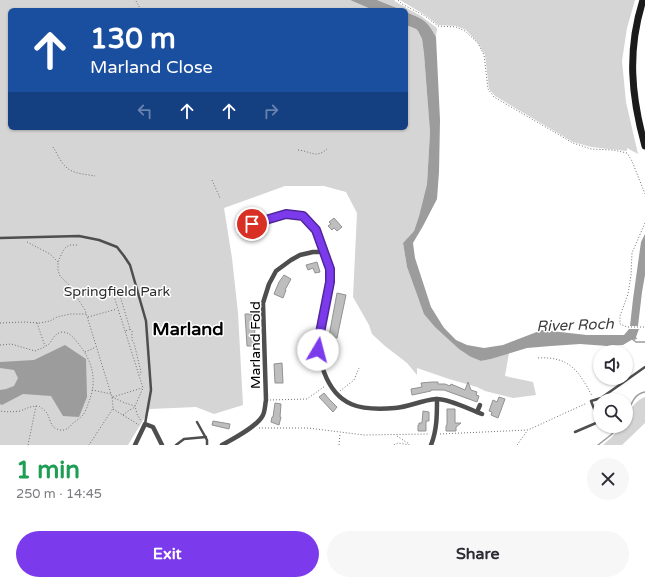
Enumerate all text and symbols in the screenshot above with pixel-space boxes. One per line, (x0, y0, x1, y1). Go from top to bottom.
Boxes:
text: 130 m (90, 22, 176, 56)
icon: ahead (24, 24, 76, 76)
text: Marland Close (90, 56, 213, 78)
icon: left (134, 100, 156, 122)
icon: ahead (176, 100, 198, 122)
icon: ahead (218, 100, 240, 122)
icon: right (260, 100, 282, 122)
pin (235, 207, 269, 241)
icon: arrive (241, 213, 263, 235)
park label: Springfield Park (64, 283, 170, 300)
street label: Marland Fold (247, 301, 264, 389)
water label: River Roch (536, 315, 615, 335)
district label: Marland (152, 318, 224, 340)
position arrow (297, 329, 339, 371)
map controls (593, 345, 633, 433)
button: sound (593, 345, 633, 385)
button: search (593, 393, 633, 433)
text: 1 min (16, 456, 80, 485)
button: close (587, 458, 629, 500)
text: 250 m · 14:45 (16, 486, 102, 502)
button: Exit (16, 531, 319, 577)
button: Share (327, 531, 629, 577)

